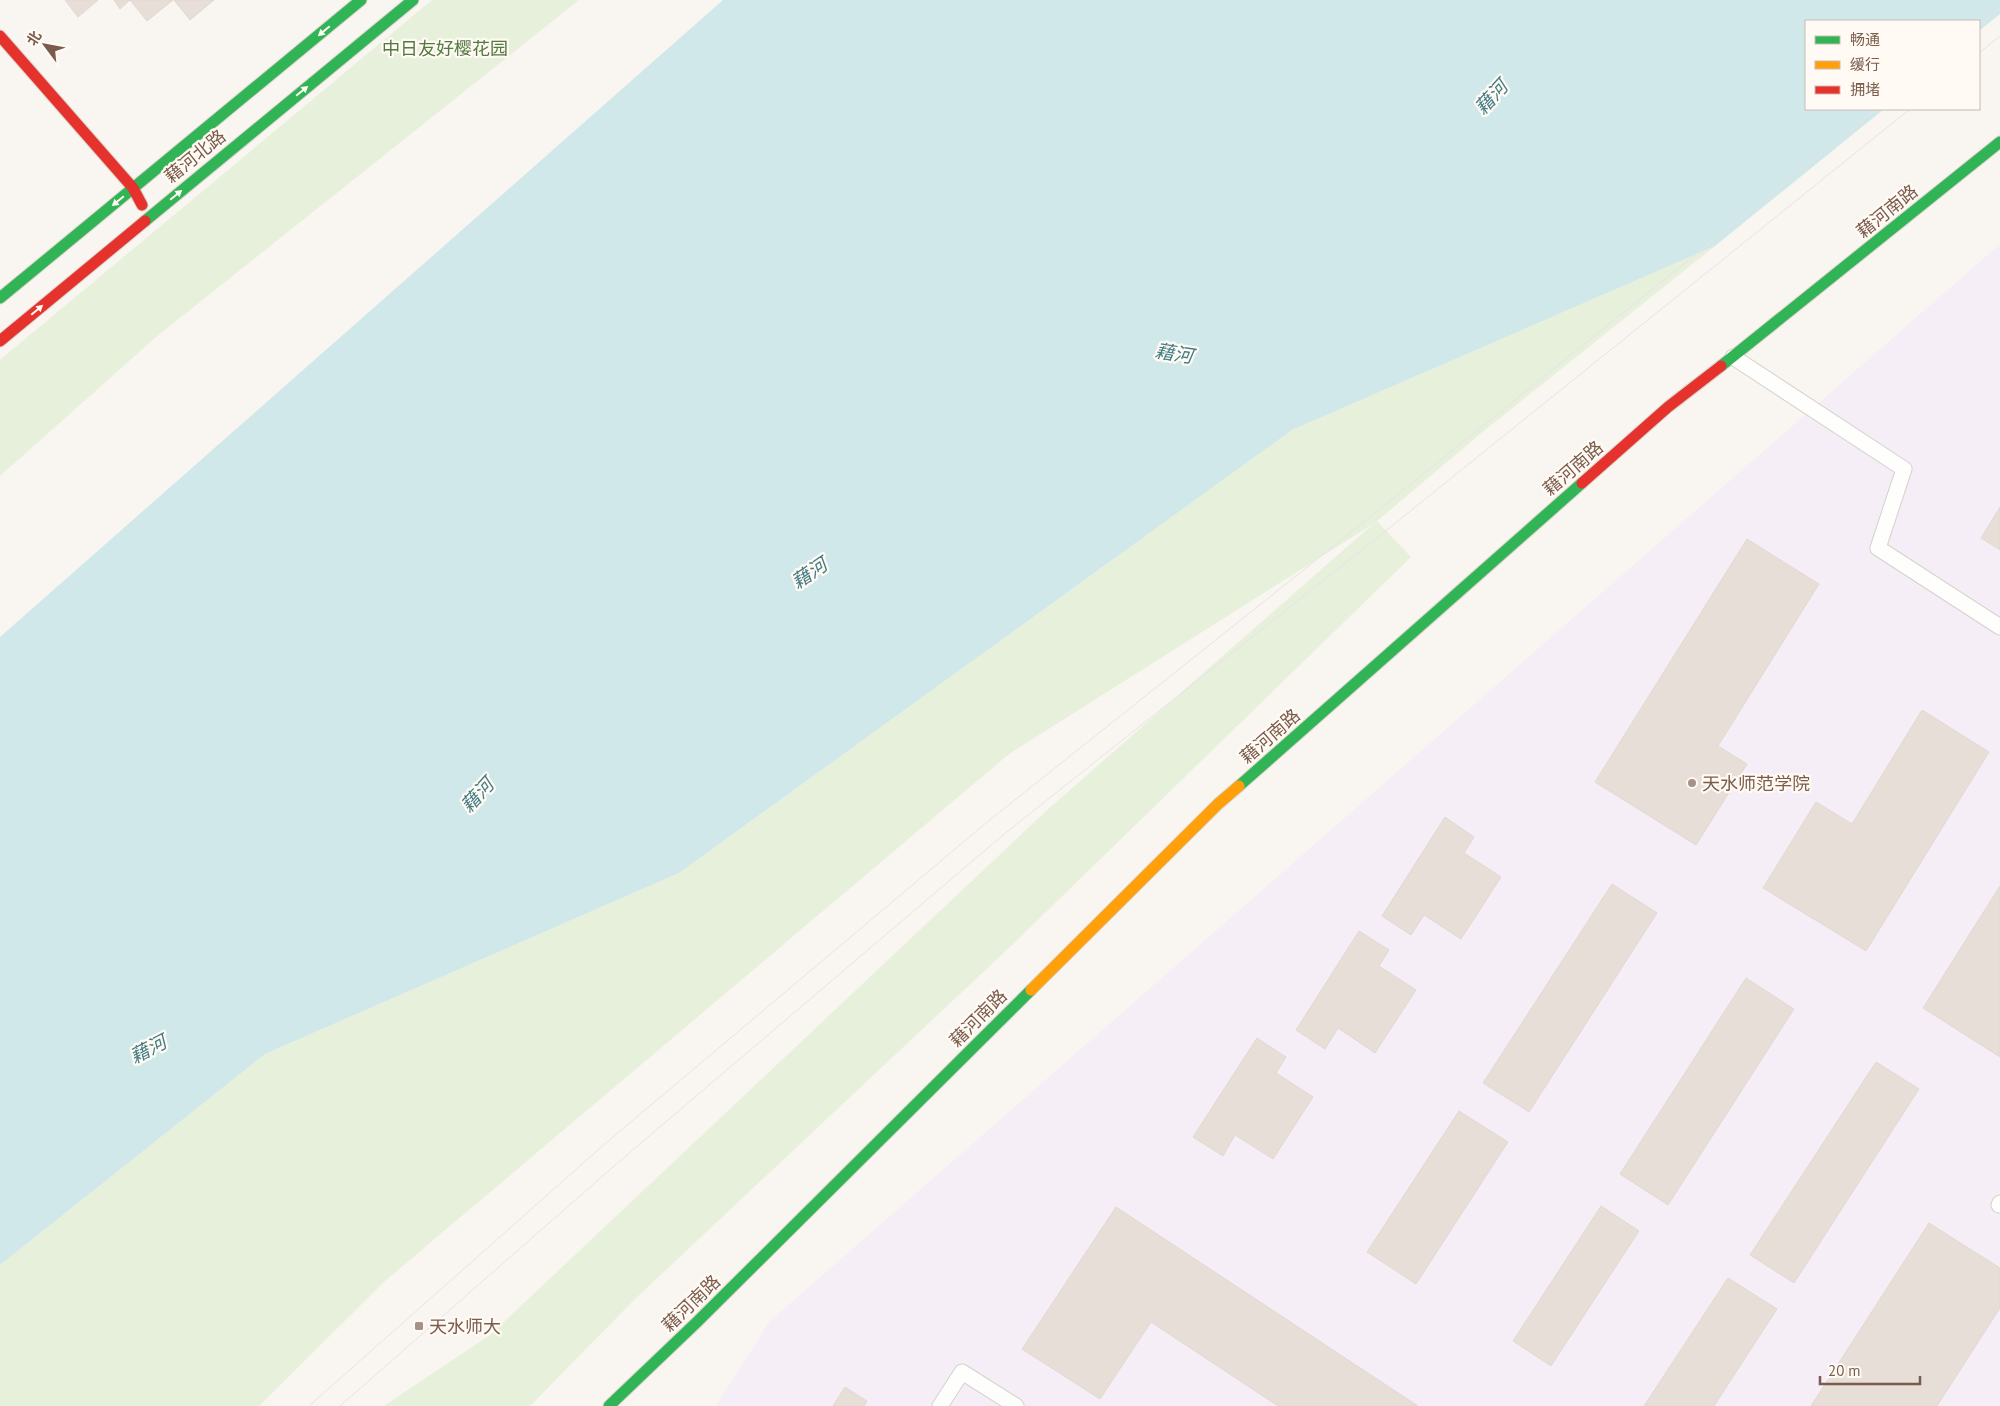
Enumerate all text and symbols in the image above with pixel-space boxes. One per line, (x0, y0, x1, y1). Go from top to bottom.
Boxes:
north arrow (20, 20, 70, 70)
legend (1805, 20, 1980, 110)
one-way arrow (318, 25, 330, 36)
text: 北 (23, 27, 45, 49)
text: 畅通 (1850, 30, 1880, 49)
park label: 中日友好樱花园 (382, 37, 508, 60)
text: 缓行 (1850, 55, 1880, 74)
water label: 藉河 (1469, 72, 1515, 119)
text: 拥堵 (1850, 80, 1880, 99)
one-way arrow (295, 86, 308, 97)
street label: 藉河北路 (160, 124, 230, 188)
street label: 藉河南路 (1852, 179, 1922, 243)
one-way arrow (169, 189, 182, 200)
one-way arrow (111, 196, 124, 207)
one-way arrow (31, 304, 44, 315)
water label: 藉河 (1153, 338, 1199, 368)
street label: 藉河南路 (1538, 436, 1608, 500)
water label: 藉河 (787, 550, 835, 594)
street label: 藉河南路 (1235, 704, 1305, 768)
water label: 藉河 (455, 770, 501, 817)
place label: 天水师范学院 (1702, 772, 1810, 795)
marker: 天水师范学院 (1686, 777, 1698, 789)
street label: 藉河南路 (944, 984, 1012, 1052)
water label: 藉河 (126, 1028, 174, 1069)
street label: 藉河南路 (657, 1270, 725, 1336)
place label: 天水师大 (429, 1315, 501, 1338)
marker: 天水师大 (413, 1320, 425, 1332)
scale bar (1820, 1354, 1920, 1386)
text: 20 m (1828, 1361, 1861, 1380)

